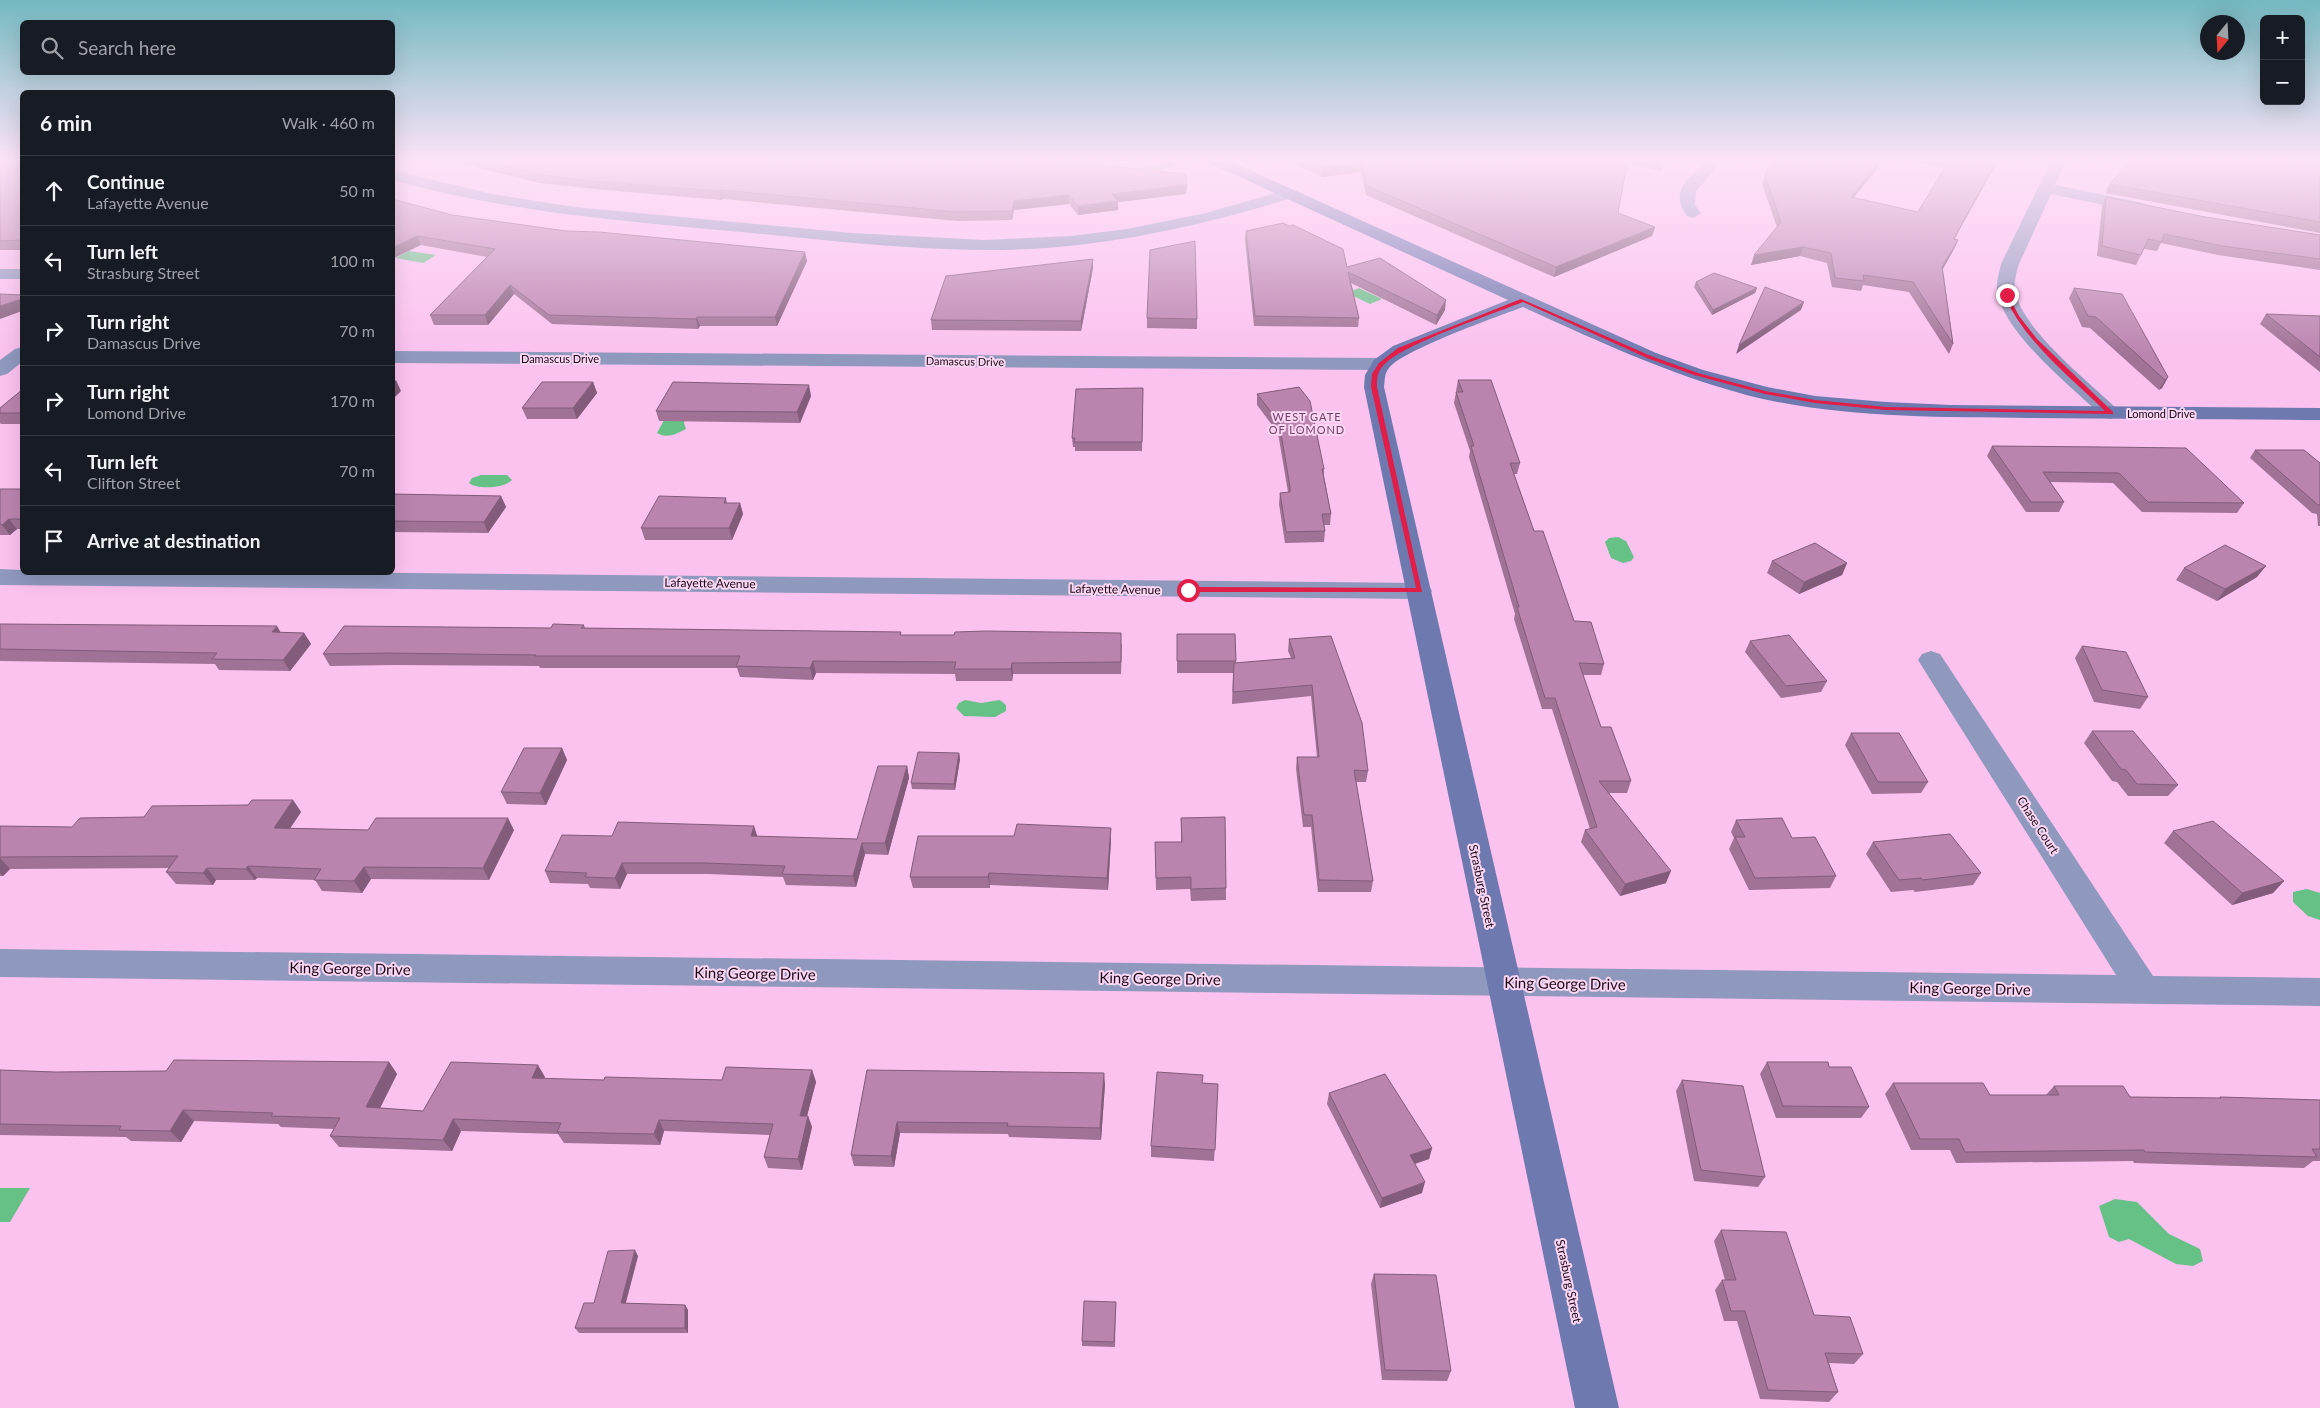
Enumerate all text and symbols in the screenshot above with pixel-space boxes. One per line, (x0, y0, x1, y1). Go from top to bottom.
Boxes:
north arrow (2200, 15, 2245, 60)
map controls (2260, 15, 2305, 105)
button: + (2260, 15, 2305, 60)
search box (20, 20, 395, 75)
icon: search (38, 34, 66, 62)
text: Search here (78, 36, 176, 59)
button: − (2260, 60, 2305, 105)
text: 6 min (40, 110, 92, 135)
text: Walk · 460 m (282, 113, 375, 132)
text: Continue (87, 170, 165, 193)
icon: ahead (40, 177, 68, 205)
text: 50 m (339, 181, 375, 200)
text: Lafayette Avenue (87, 193, 209, 212)
text: Turn left (87, 240, 158, 263)
icon: left (40, 247, 68, 275)
text: 100 m (330, 251, 375, 270)
text: Strasburg Street (87, 263, 200, 282)
route end (1996, 284, 2019, 307)
text: Turn right (87, 310, 169, 333)
icon: right (40, 317, 68, 345)
text: 70 m (339, 321, 375, 340)
text: Damascus Drive (87, 333, 201, 352)
street label: Damascus Drive (521, 352, 599, 365)
street label: Damascus Drive (926, 354, 1004, 368)
text: Turn right (87, 380, 169, 403)
icon: right (40, 387, 68, 415)
text: 170 m (330, 391, 375, 410)
text: Lomond Drive (87, 403, 186, 422)
street label: Lomond Drive (2127, 407, 2195, 420)
district label: WEST GATE OF LOMOND (1269, 410, 1345, 436)
text: Turn left (87, 450, 158, 473)
icon: left (40, 457, 68, 485)
text: 70 m (339, 461, 375, 480)
text: Clifton Street (87, 473, 180, 492)
icon: arrive (40, 527, 68, 555)
text: Arrive at destination (87, 529, 260, 552)
street label: Lafayette Avenue (664, 575, 756, 591)
route start (1177, 579, 1200, 602)
street label: Lafayette Avenue (1069, 581, 1161, 597)
street label: Chase Court (2014, 794, 2062, 857)
street label: Strasburg Street (1466, 843, 1498, 930)
street label: King George Drive (289, 958, 411, 978)
street label: King George Drive (694, 963, 816, 983)
street label: King George Drive (1099, 968, 1221, 988)
street label: King George Drive (1504, 973, 1626, 993)
street label: King George Drive (1909, 978, 2031, 998)
street label: Strasburg Street (1553, 1238, 1585, 1325)

